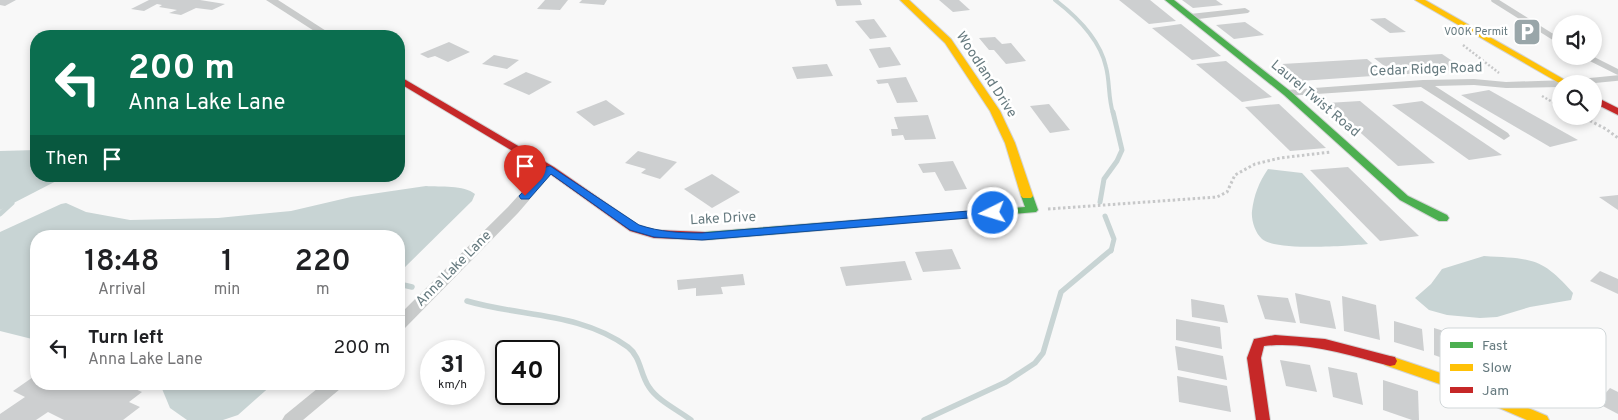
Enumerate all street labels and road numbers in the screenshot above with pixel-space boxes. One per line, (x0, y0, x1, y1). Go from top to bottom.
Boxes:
street label: Woodland Drive (952, 29, 1020, 121)
street label: Laurel Twist Road (1267, 57, 1363, 141)
street label: Cedar Ridge Road (1369, 60, 1483, 80)
street label: Lake Drive (689, 209, 757, 229)
street label: Anna Lake Lane (413, 228, 495, 310)

